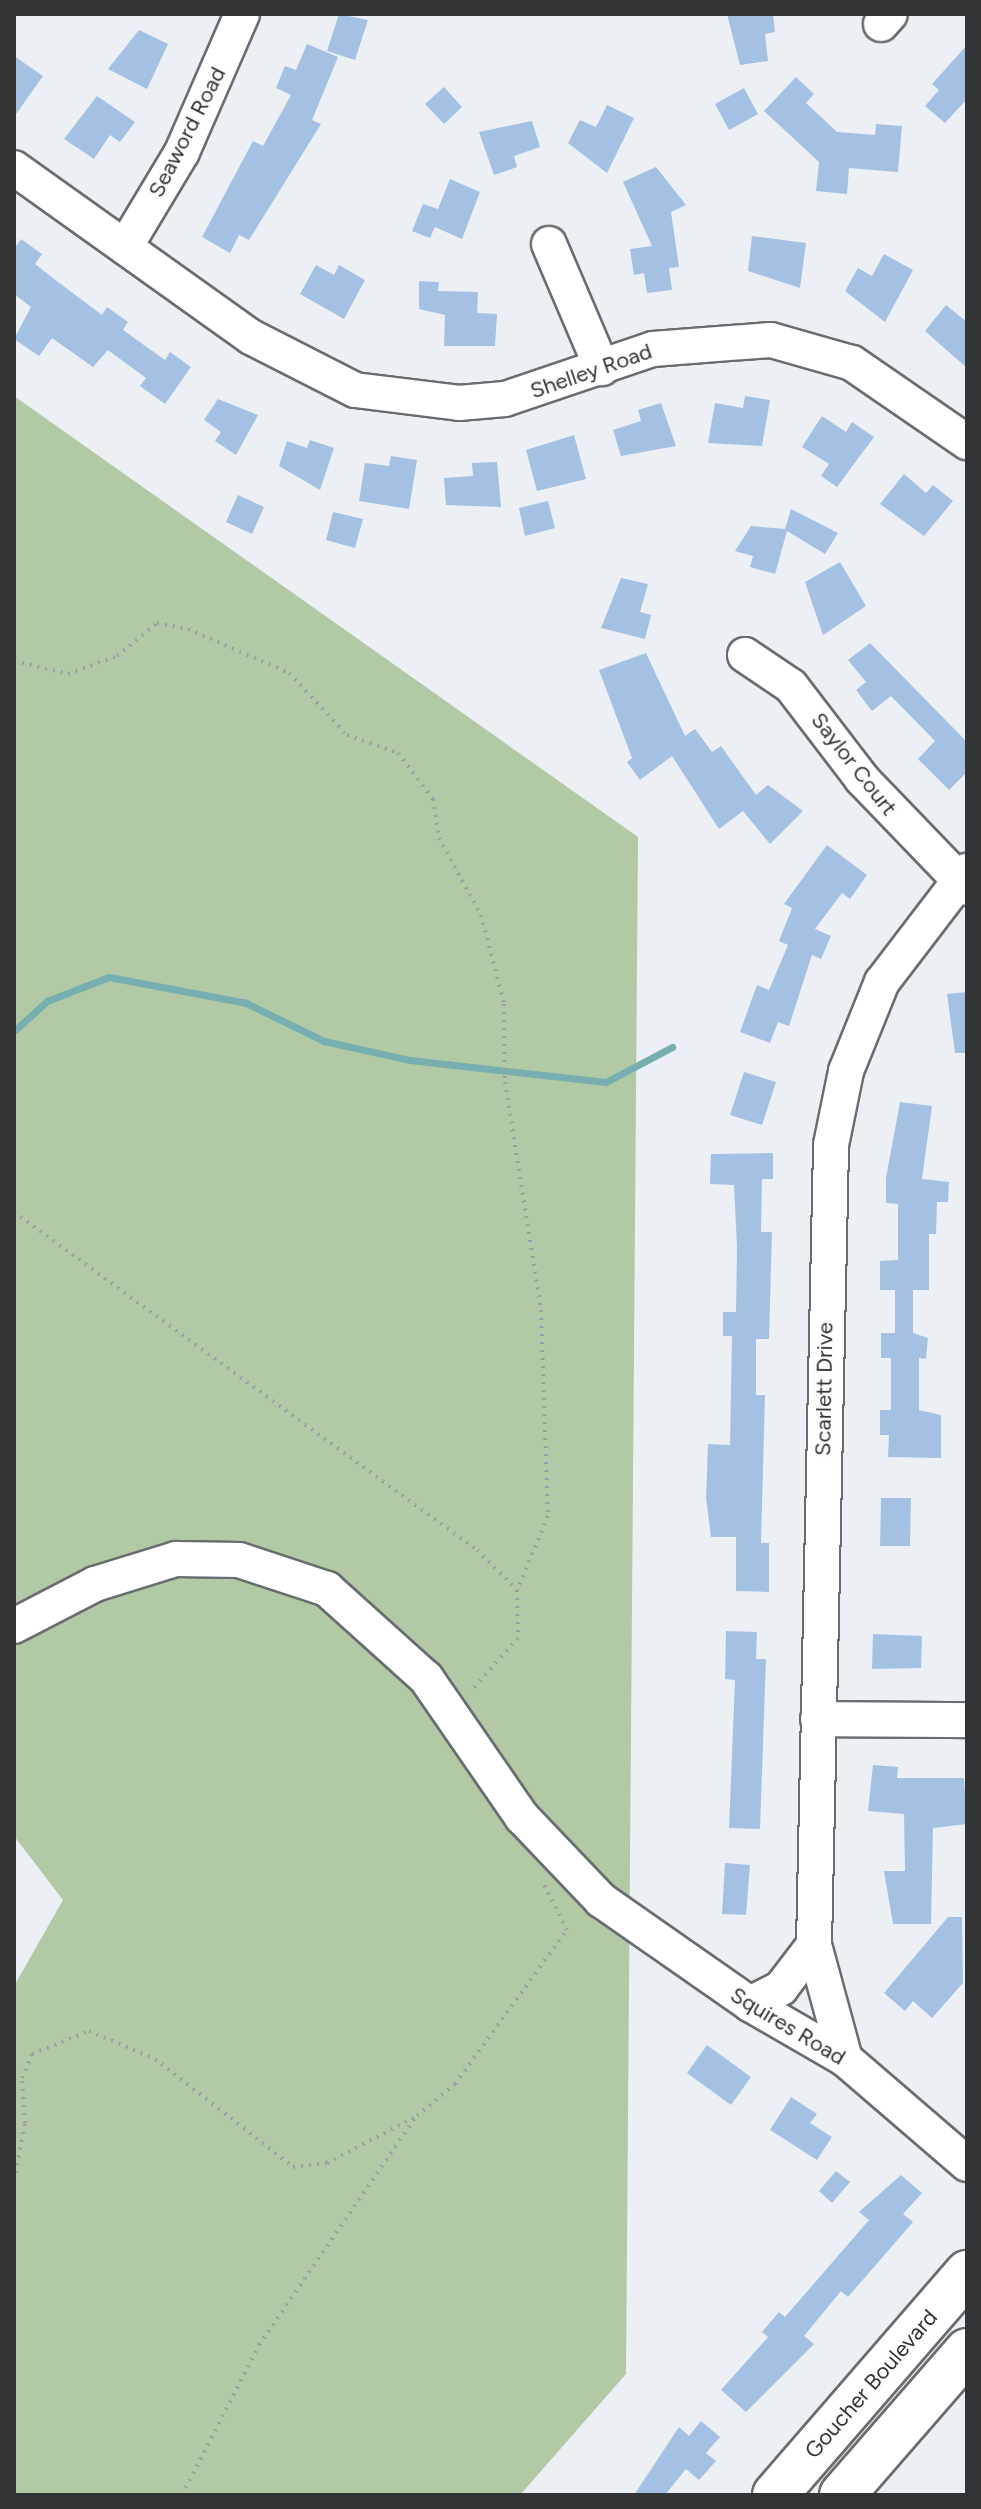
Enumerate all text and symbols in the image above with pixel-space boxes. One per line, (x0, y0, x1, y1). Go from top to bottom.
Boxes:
street label: Seaword Road (143, 62, 231, 202)
street label: Shelley Road (527, 338, 655, 404)
street label: Saylor Court (806, 707, 902, 821)
street label: Scarlett Drive (810, 1322, 838, 1456)
street label: Squires Road (726, 1981, 850, 2071)
street label: Goucher Boulevard (799, 2304, 943, 2464)

